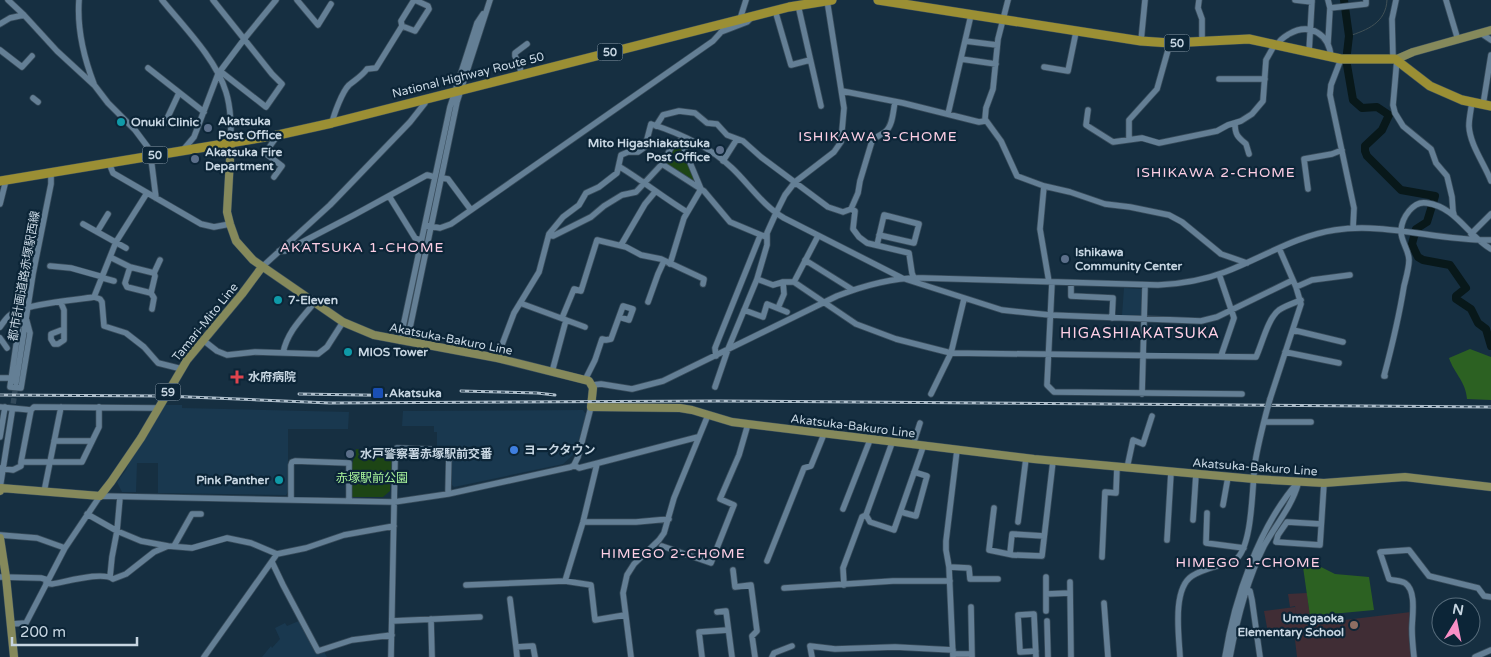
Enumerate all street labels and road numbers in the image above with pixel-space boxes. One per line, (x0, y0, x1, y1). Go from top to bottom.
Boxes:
road number: 50 (1164, 34, 1190, 52)
road number: 50 (598, 44, 622, 61)
street label: National Highway Route 50 (391, 49, 546, 101)
road number: 50 (142, 146, 168, 164)
street label: 都市計画道路赤塚駅西線 (6, 210, 42, 342)
street label: Tamari-Mito Line (169, 280, 241, 364)
street label: Akatsuka-Bakuro Line (388, 320, 514, 358)
road number: 59 (156, 384, 180, 401)
street label: Akatsuka-Bakuro Line (790, 411, 916, 441)
street label: Akatsuka-Bakuro Line (1192, 456, 1318, 478)

